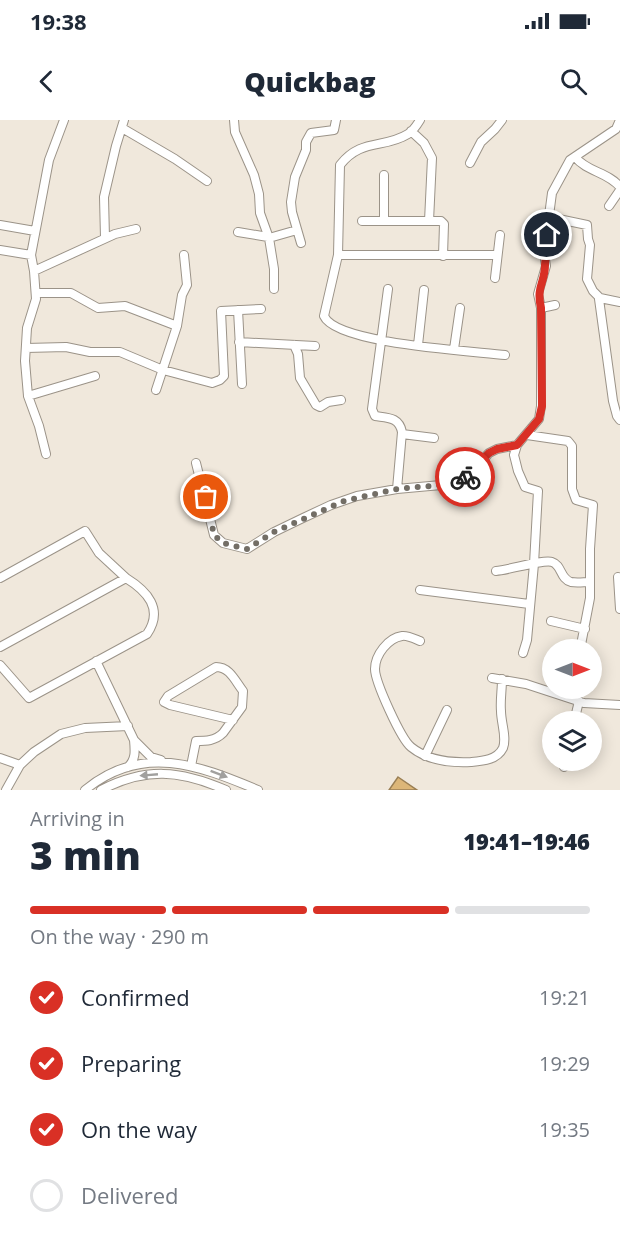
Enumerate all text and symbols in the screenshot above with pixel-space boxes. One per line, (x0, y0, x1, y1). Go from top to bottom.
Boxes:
text: 19:38 (30, 6, 87, 36)
text: Quickbag (244, 63, 376, 100)
icon: back (30, 65, 63, 98)
icon: search (557, 65, 590, 98)
pin (521, 209, 572, 260)
icon: home (530, 218, 563, 251)
courier (435, 447, 495, 507)
icon: bike (449, 461, 482, 494)
pin (180, 471, 231, 522)
icon: bag (189, 480, 222, 513)
north arrow (542, 639, 602, 699)
map controls (542, 639, 602, 771)
button: layers (542, 711, 602, 771)
one-way arrow (139, 770, 158, 780)
one-way arrow (210, 770, 228, 779)
text: Arriving in (30, 805, 125, 832)
text: 19:41–19:46 (463, 826, 590, 856)
text: 3 min (30, 828, 141, 881)
text: On the way · 290 m (30, 923, 209, 950)
icon: check (30, 981, 63, 1014)
text: Confirmed (81, 982, 190, 1012)
text: 19:21 (539, 984, 590, 1011)
icon: check (30, 1047, 63, 1080)
text: Preparing (81, 1048, 181, 1078)
text: 19:29 (539, 1050, 590, 1077)
icon: check (30, 1113, 63, 1146)
text: On the way (81, 1114, 197, 1144)
text: 19:35 (539, 1116, 590, 1143)
text: Delivered (81, 1180, 179, 1210)

